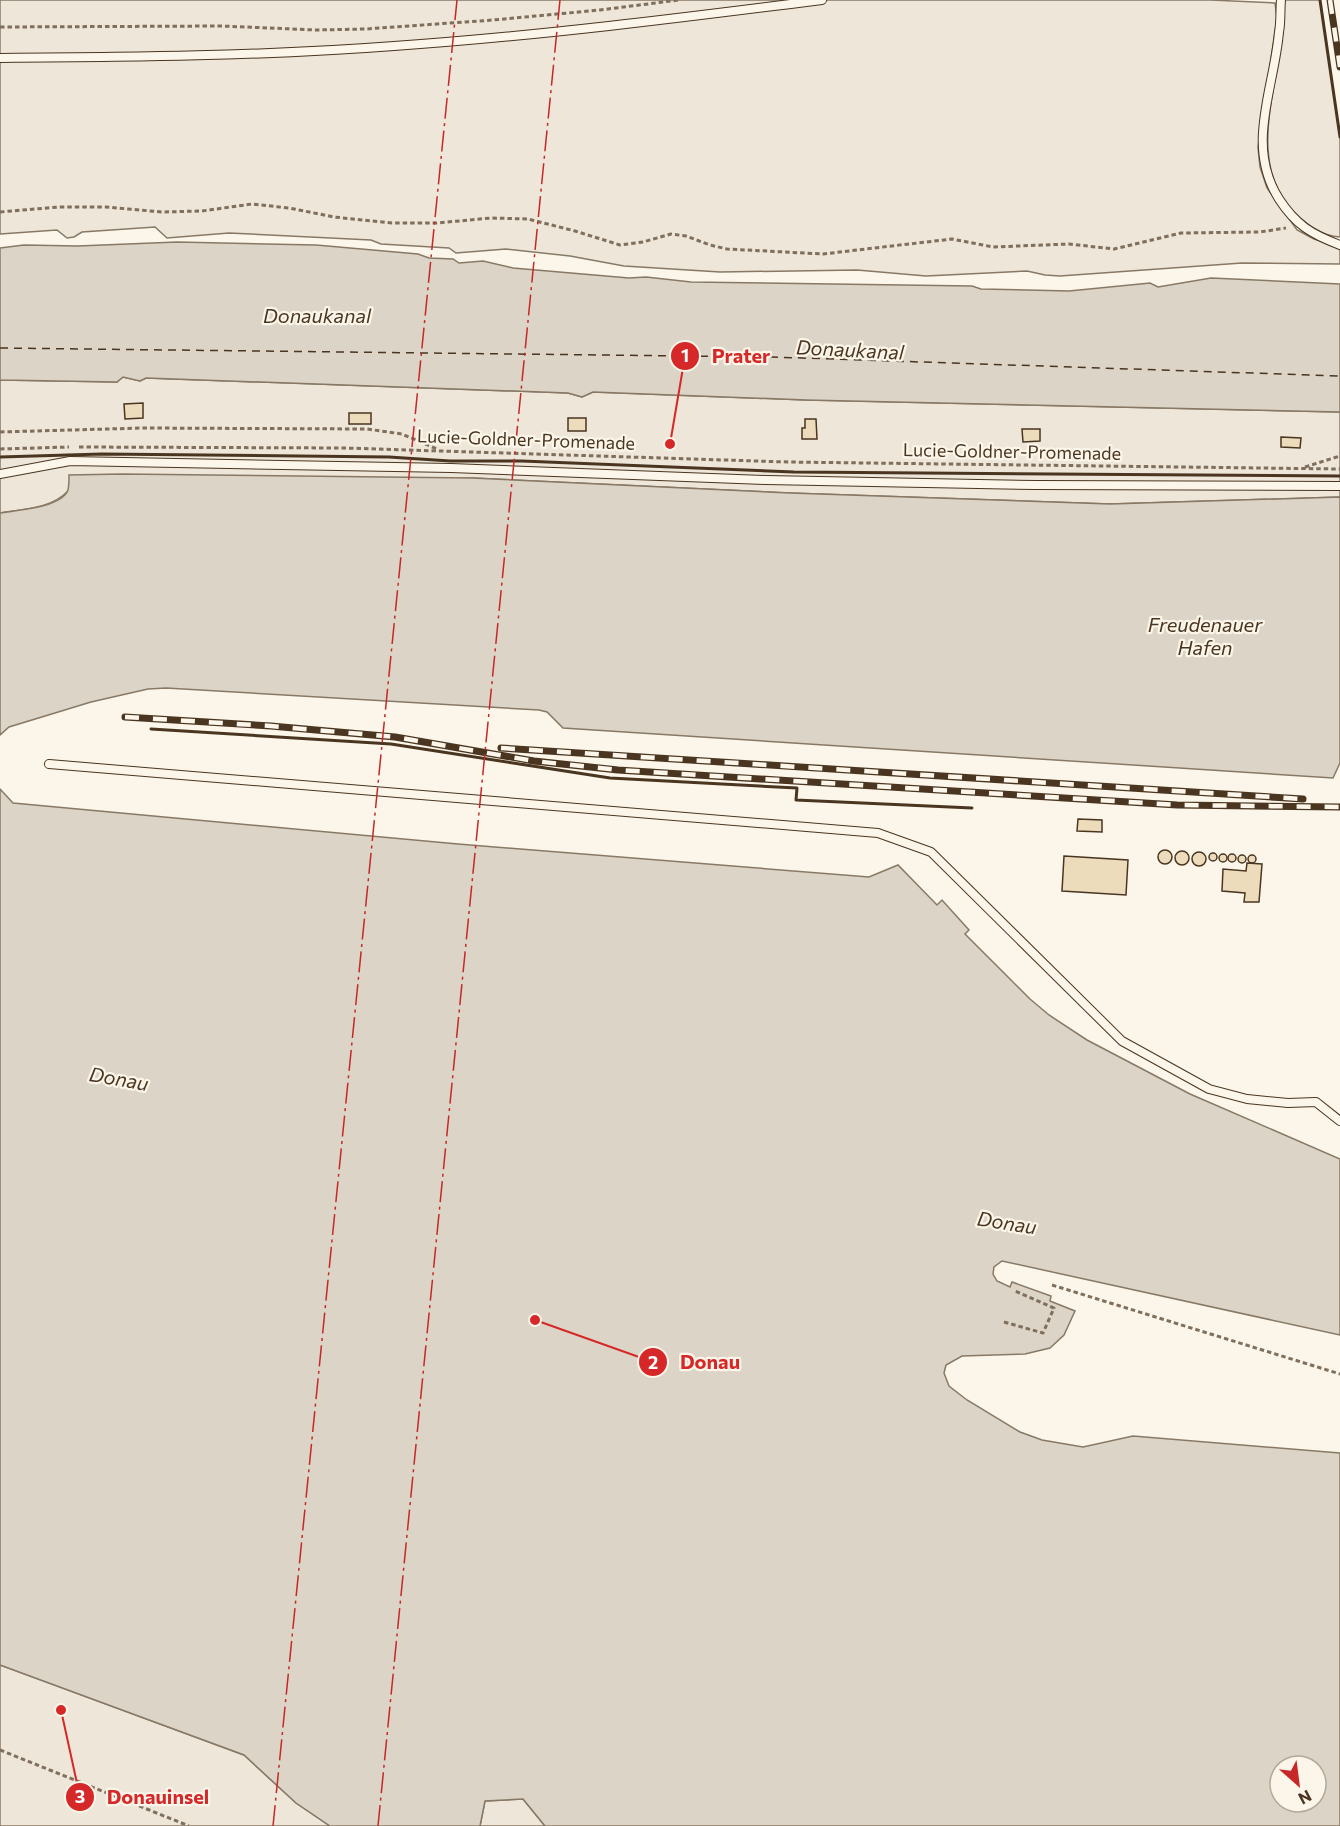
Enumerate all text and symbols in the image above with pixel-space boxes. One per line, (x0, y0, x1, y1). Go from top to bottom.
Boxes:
water label: Donaukanal (263, 303, 372, 327)
water label: Donaukanal (795, 334, 905, 364)
callout: Prater (670, 337, 783, 375)
text: Prater (712, 343, 770, 367)
text: 1 (681, 344, 689, 366)
street label: Lucie-Goldner-Promenade (417, 424, 635, 454)
street label: Lucie-Goldner-Promenade (903, 438, 1121, 464)
water label: Freudenauer Hafen (1148, 612, 1263, 659)
water label: Donau (87, 1061, 151, 1095)
water label: Donau (976, 1205, 1038, 1239)
callout: Donau (638, 1343, 752, 1381)
text: Donau (680, 1349, 740, 1373)
text: 2 (648, 1351, 658, 1373)
north arrow (1268, 1754, 1328, 1814)
callout: Donauinsel (65, 1778, 222, 1816)
text: Donauinsel (107, 1784, 209, 1808)
text: 3 (75, 1785, 85, 1807)
text: N (1296, 1786, 1315, 1809)

